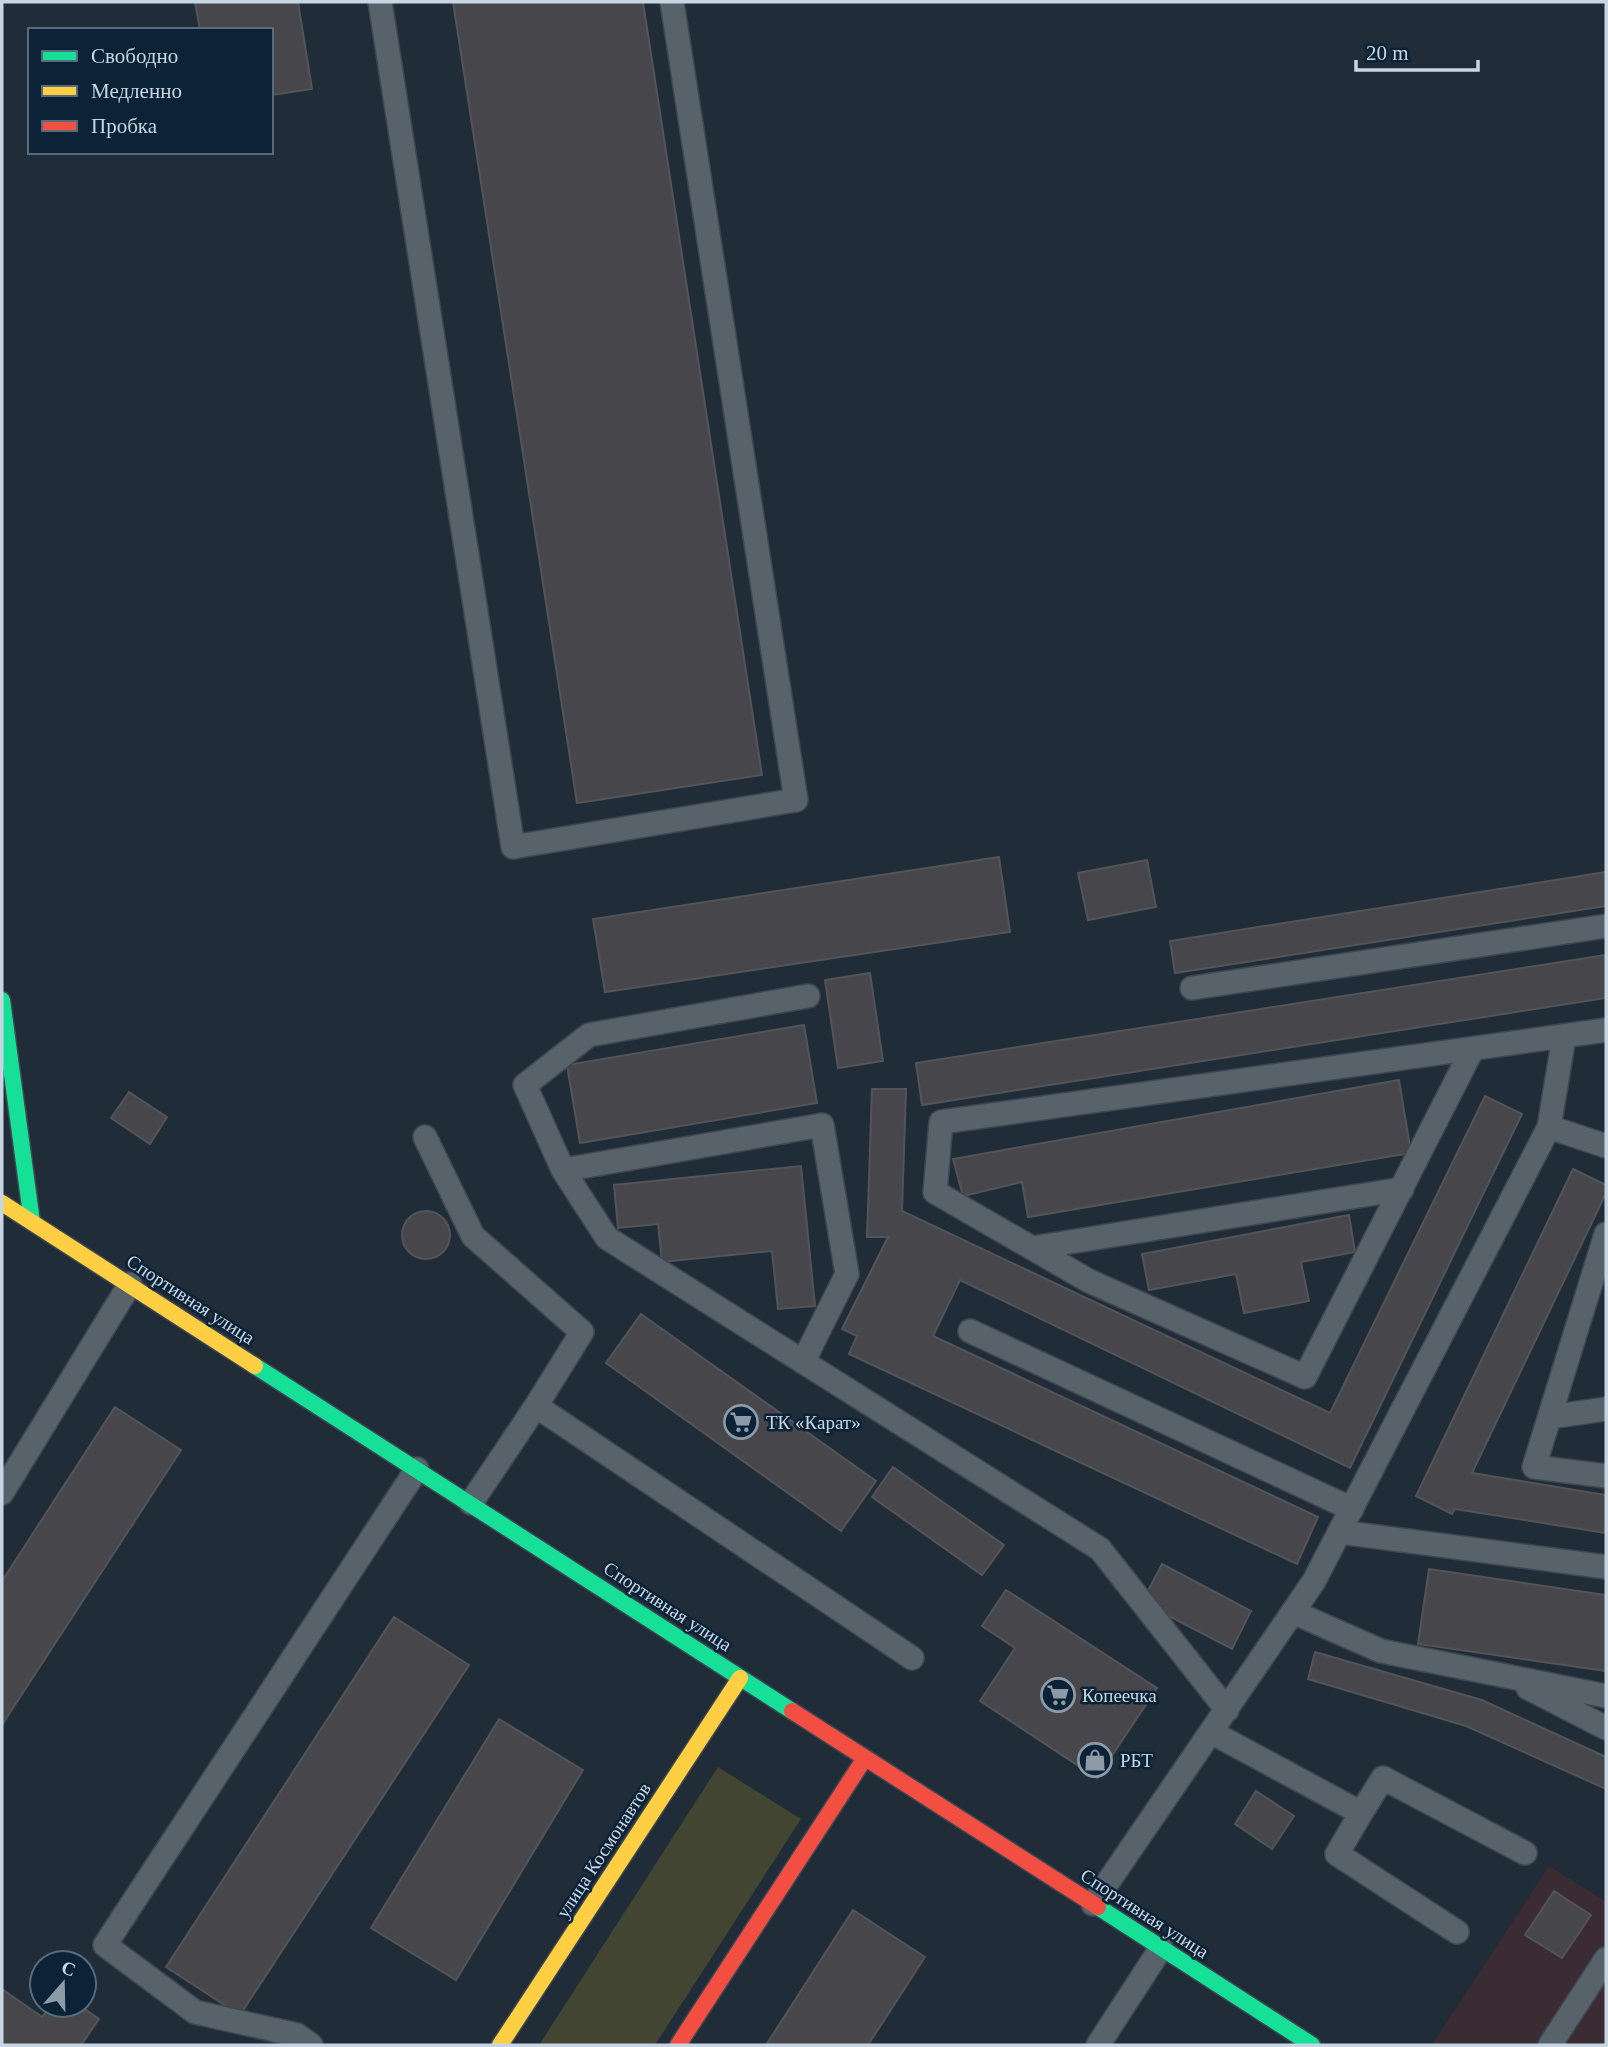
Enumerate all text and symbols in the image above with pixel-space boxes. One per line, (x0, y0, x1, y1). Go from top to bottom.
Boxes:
legend (28, 28, 273, 154)
scale bar (1356, 28, 1478, 72)
text: 20 m (1366, 41, 1409, 65)
text: Свободно (91, 44, 178, 68)
text: Медленно (91, 79, 182, 103)
text: Пробка (91, 114, 158, 138)
street label: Спортивная улица (123, 1250, 259, 1349)
supermarket icon: ТК «Карат» (722, 1403, 760, 1441)
place label: ТК «Карат» (766, 1412, 861, 1433)
street label: Спортивная улица (600, 1557, 736, 1656)
supermarket icon: Копеечка (1039, 1676, 1077, 1714)
place label: Копеечка (1082, 1685, 1157, 1706)
shop icon: РБТ (1076, 1741, 1114, 1779)
place label: РБТ (1120, 1750, 1153, 1771)
street label: улица Космонавтов (552, 1779, 655, 1922)
street label: Спортивная улица (1077, 1864, 1213, 1963)
north arrow (28, 1949, 98, 2019)
text: С (59, 1956, 79, 1981)

